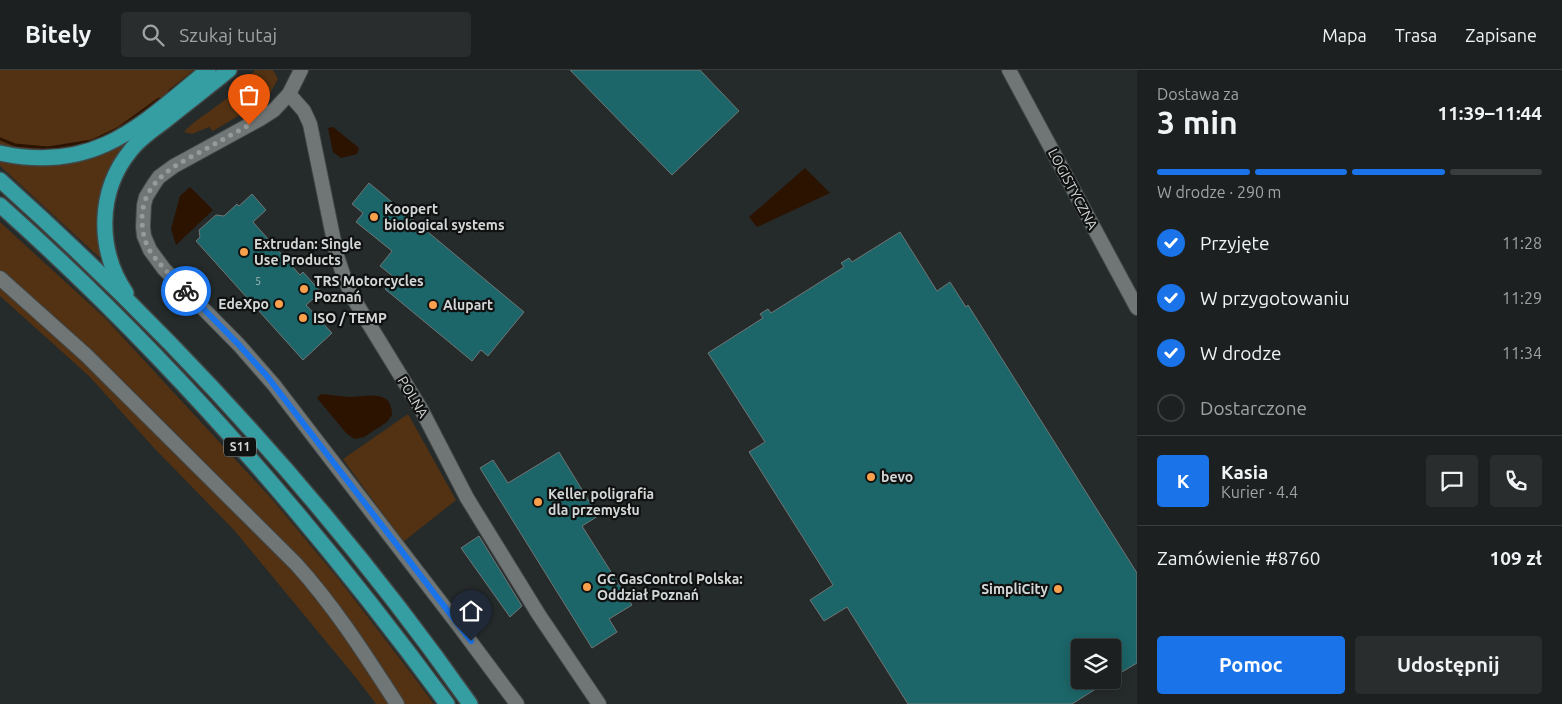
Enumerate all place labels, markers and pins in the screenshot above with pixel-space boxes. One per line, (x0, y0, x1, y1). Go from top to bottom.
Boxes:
pin (228, 74, 270, 125)
place label: Koopert biological systems (384, 201, 505, 233)
marker: Koopert biological systems (368, 211, 380, 223)
place label: Extrudan: Single Use Products (254, 236, 362, 268)
marker: Extrudan: Single Use Products (238, 246, 250, 258)
place label: TRS Motorcycles Poznań (314, 273, 424, 305)
marker: TRS Motorcycles Poznań (298, 283, 310, 295)
place label: EdeXpo (218, 296, 269, 312)
place label: Alupart (443, 297, 493, 313)
marker: EdeXpo (273, 298, 285, 310)
marker: Alupart (427, 299, 439, 311)
place label: ISO / TEMP (313, 310, 387, 326)
marker: ISO / TEMP (297, 312, 309, 324)
place label: bevo (881, 469, 913, 485)
marker: bevo (865, 471, 877, 483)
place label: Keller poligrafia dla przemysłu (548, 486, 654, 518)
marker: Keller poligrafia dla przemysłu (532, 496, 544, 508)
place label: GC GasControl Polska: Oddział Poznań (597, 571, 743, 603)
marker: GC GasControl Polska: Oddział Poznań (581, 581, 593, 593)
place label: SimpliCity (981, 581, 1049, 597)
marker: SimpliCity (1052, 583, 1064, 595)
pin (450, 590, 492, 641)

